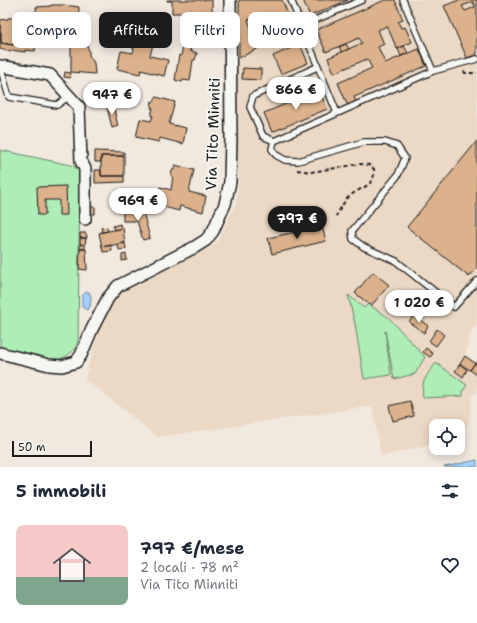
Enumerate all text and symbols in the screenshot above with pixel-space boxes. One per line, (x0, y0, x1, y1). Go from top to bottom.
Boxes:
chip: Compra (12, 12, 91, 48)
chip: Affitta (99, 12, 172, 48)
chip: Filtri (180, 12, 240, 48)
chip: Nuovo (248, 12, 318, 48)
street label: Via Tito Minniti (201, 77, 225, 191)
pin: 866 € (268, 77, 324, 111)
text: 866 € (276, 81, 316, 98)
pin: 947 € (84, 82, 140, 116)
text: 947 € (92, 86, 132, 103)
pin: 969 € (110, 188, 166, 222)
text: 969 € (118, 192, 158, 209)
pin: 797 € (269, 206, 325, 240)
text: 797 € (277, 210, 317, 227)
pin: 1 020 € (382, 290, 456, 324)
text: 1 020 € (394, 294, 444, 311)
map controls (429, 419, 465, 455)
button: locate (429, 419, 465, 455)
scale bar (12, 439, 92, 458)
text: 50 m (18, 440, 46, 455)
text: 5 immobili (16, 480, 106, 502)
icon: filters (439, 480, 461, 502)
text: 797 €/mese (140, 537, 245, 559)
icon: home (48, 541, 96, 589)
icon: heart (439, 554, 461, 576)
text: 2 locali · 78 m² (140, 559, 239, 576)
text: Via Tito Minniti (140, 576, 238, 593)

